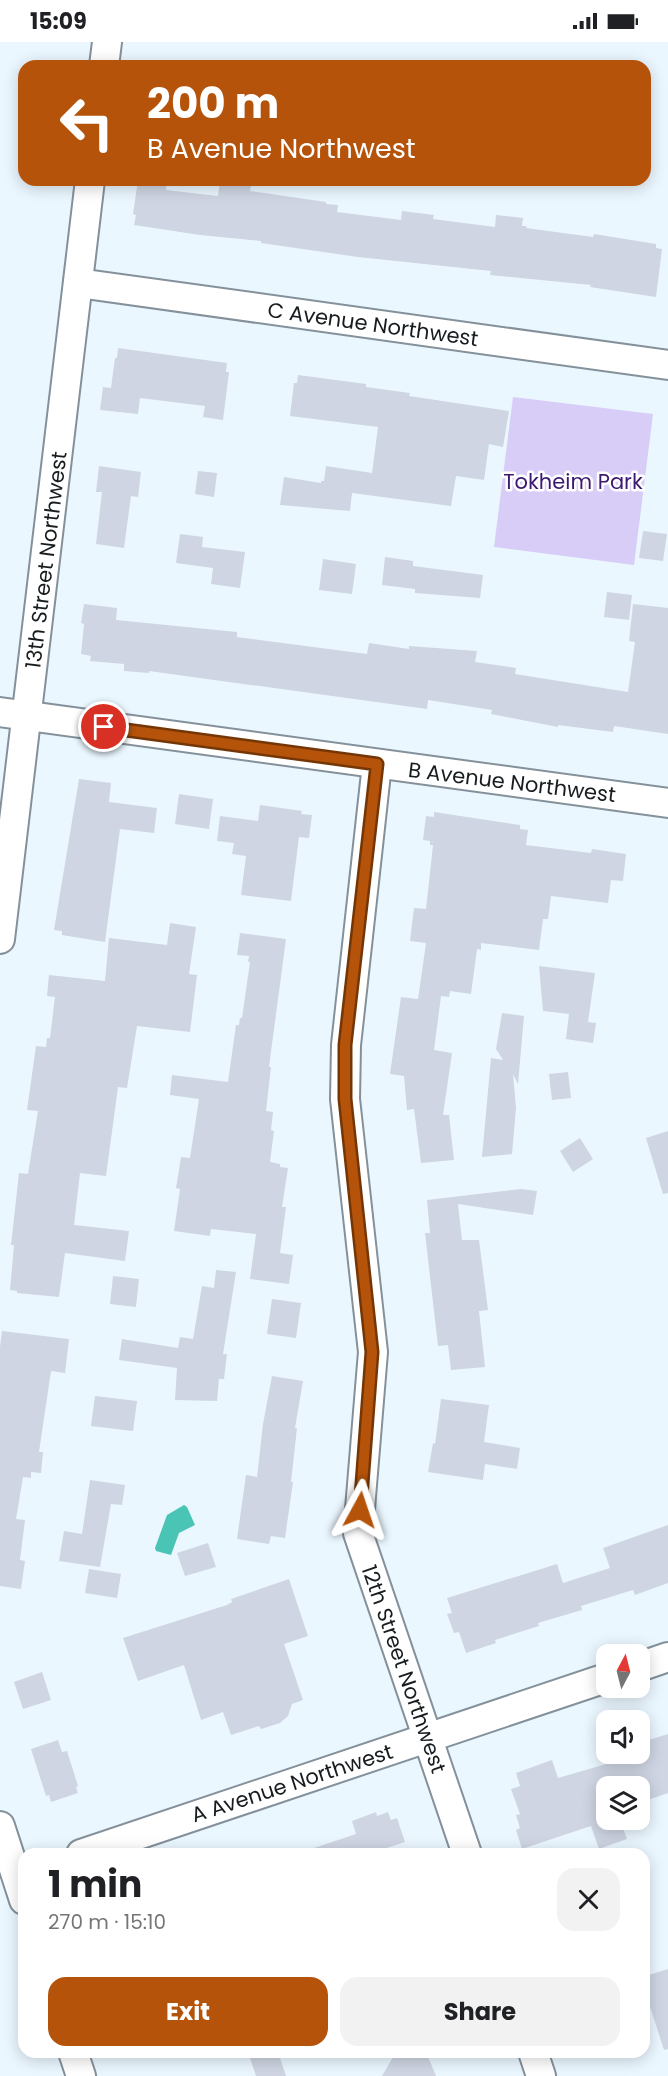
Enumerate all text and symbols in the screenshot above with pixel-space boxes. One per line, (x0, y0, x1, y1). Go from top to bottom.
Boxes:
text: 15:09 (30, 6, 87, 37)
text: 200 m (147, 74, 279, 133)
icon: left (48, 84, 126, 162)
text: B Avenue Northwest (147, 130, 416, 167)
street label: C Avenue Northwest (266, 295, 480, 353)
street label: 13th Street Northwest (18, 450, 74, 670)
park label: Tokheim Park (503, 467, 643, 496)
pin (78, 701, 129, 752)
icon: arrive (87, 710, 120, 743)
street label: B Avenue Northwest (407, 755, 617, 809)
position arrow (328, 1478, 392, 1542)
street label: 12th Street Northwest (355, 1561, 453, 1777)
north arrow (596, 1644, 650, 1698)
map controls (596, 1644, 650, 1830)
button: sound (596, 1710, 650, 1764)
street label: A Avenue Northwest (188, 1737, 396, 1829)
button: layers (596, 1776, 650, 1830)
text: 1 min (48, 1859, 142, 1910)
button: close (557, 1868, 620, 1931)
text: 270 m · 15:10 (48, 1908, 166, 1936)
button: Exit (48, 1977, 328, 2046)
button: Share (340, 1977, 620, 2046)

